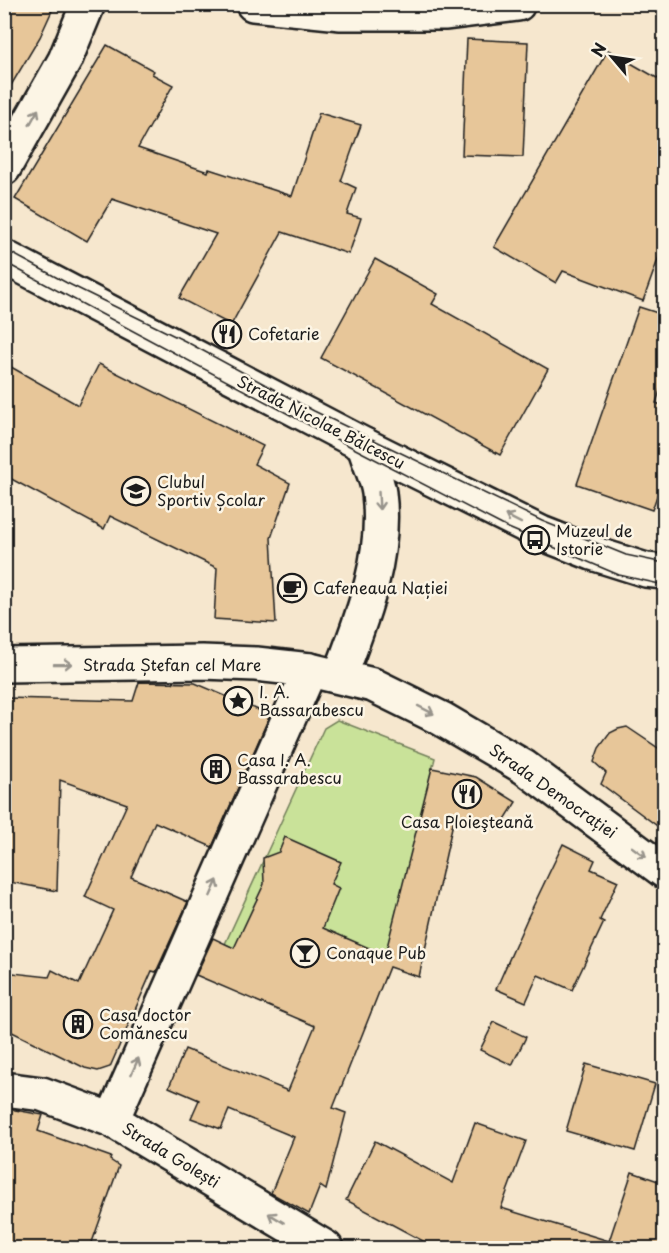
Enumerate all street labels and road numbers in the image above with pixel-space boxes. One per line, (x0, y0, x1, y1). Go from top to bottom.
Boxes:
street label: Strada Nicolae Bălcescu (233, 368, 410, 474)
street label: Strada Ștefan cel Mare (83, 652, 261, 676)
street label: Strada Democrației (485, 737, 622, 843)
street label: Strada Golești (118, 1115, 225, 1193)

